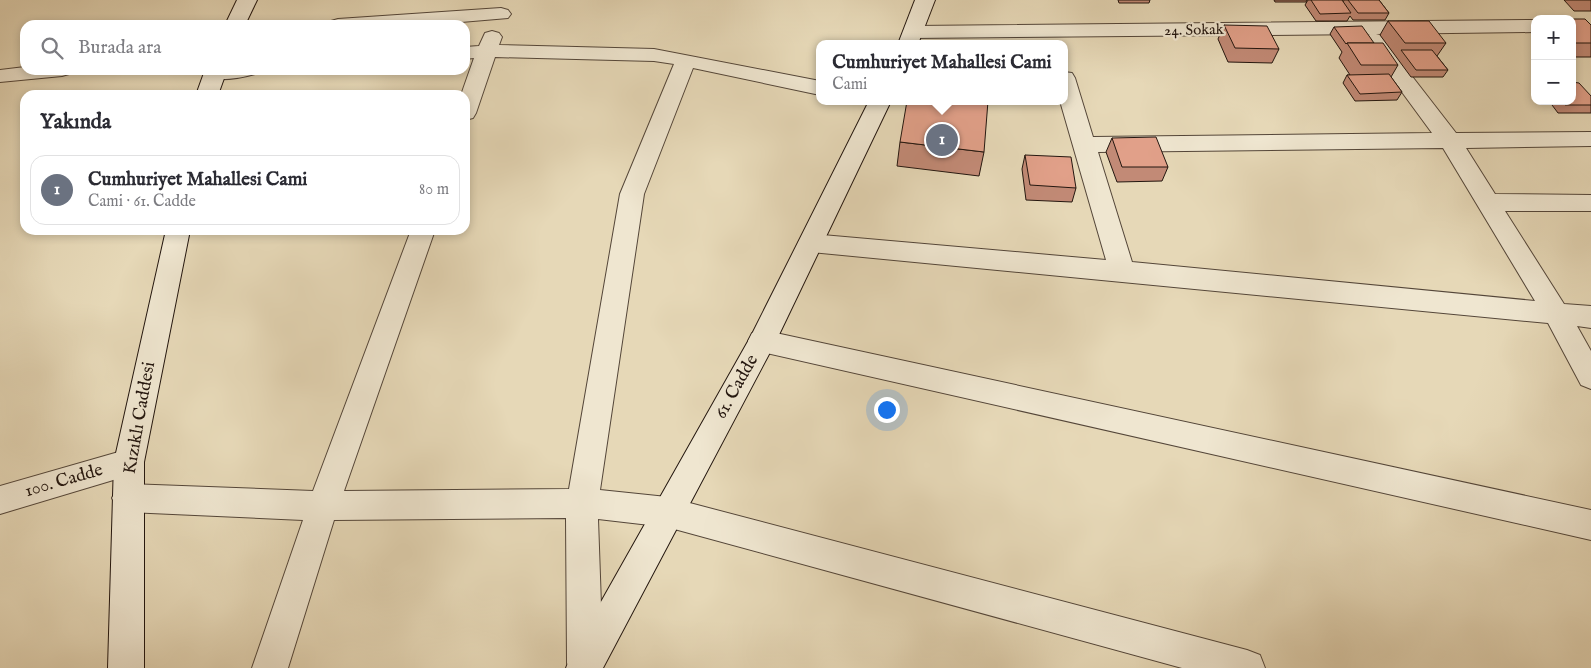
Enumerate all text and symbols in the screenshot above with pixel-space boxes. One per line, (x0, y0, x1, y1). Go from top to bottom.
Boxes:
map controls (1531, 15, 1576, 105)
button: + (1531, 15, 1576, 60)
search box (20, 20, 470, 75)
street label: 24. Sokak (1164, 20, 1225, 40)
icon: search (38, 34, 66, 62)
text: Burada ara (78, 36, 162, 60)
popup (816, 40, 1068, 105)
text: Cumhuriyet Mahallesi Cami (832, 51, 1052, 75)
button: − (1531, 60, 1576, 105)
text: Cami (832, 75, 867, 95)
text: Yakında (40, 109, 111, 136)
pin: 1 (926, 121, 958, 159)
text: Cumhuriyet Mahallesi Cami (88, 168, 307, 192)
text: 1 (54, 180, 60, 200)
text: 80 m (419, 180, 449, 200)
text: Cami · 61. Cadde (88, 192, 196, 212)
street label: 61. Cadde (710, 351, 764, 423)
street label: Kızıklı Caddesi (119, 360, 161, 476)
your location (874, 397, 900, 423)
street label: 100. Cadde (22, 459, 106, 503)

